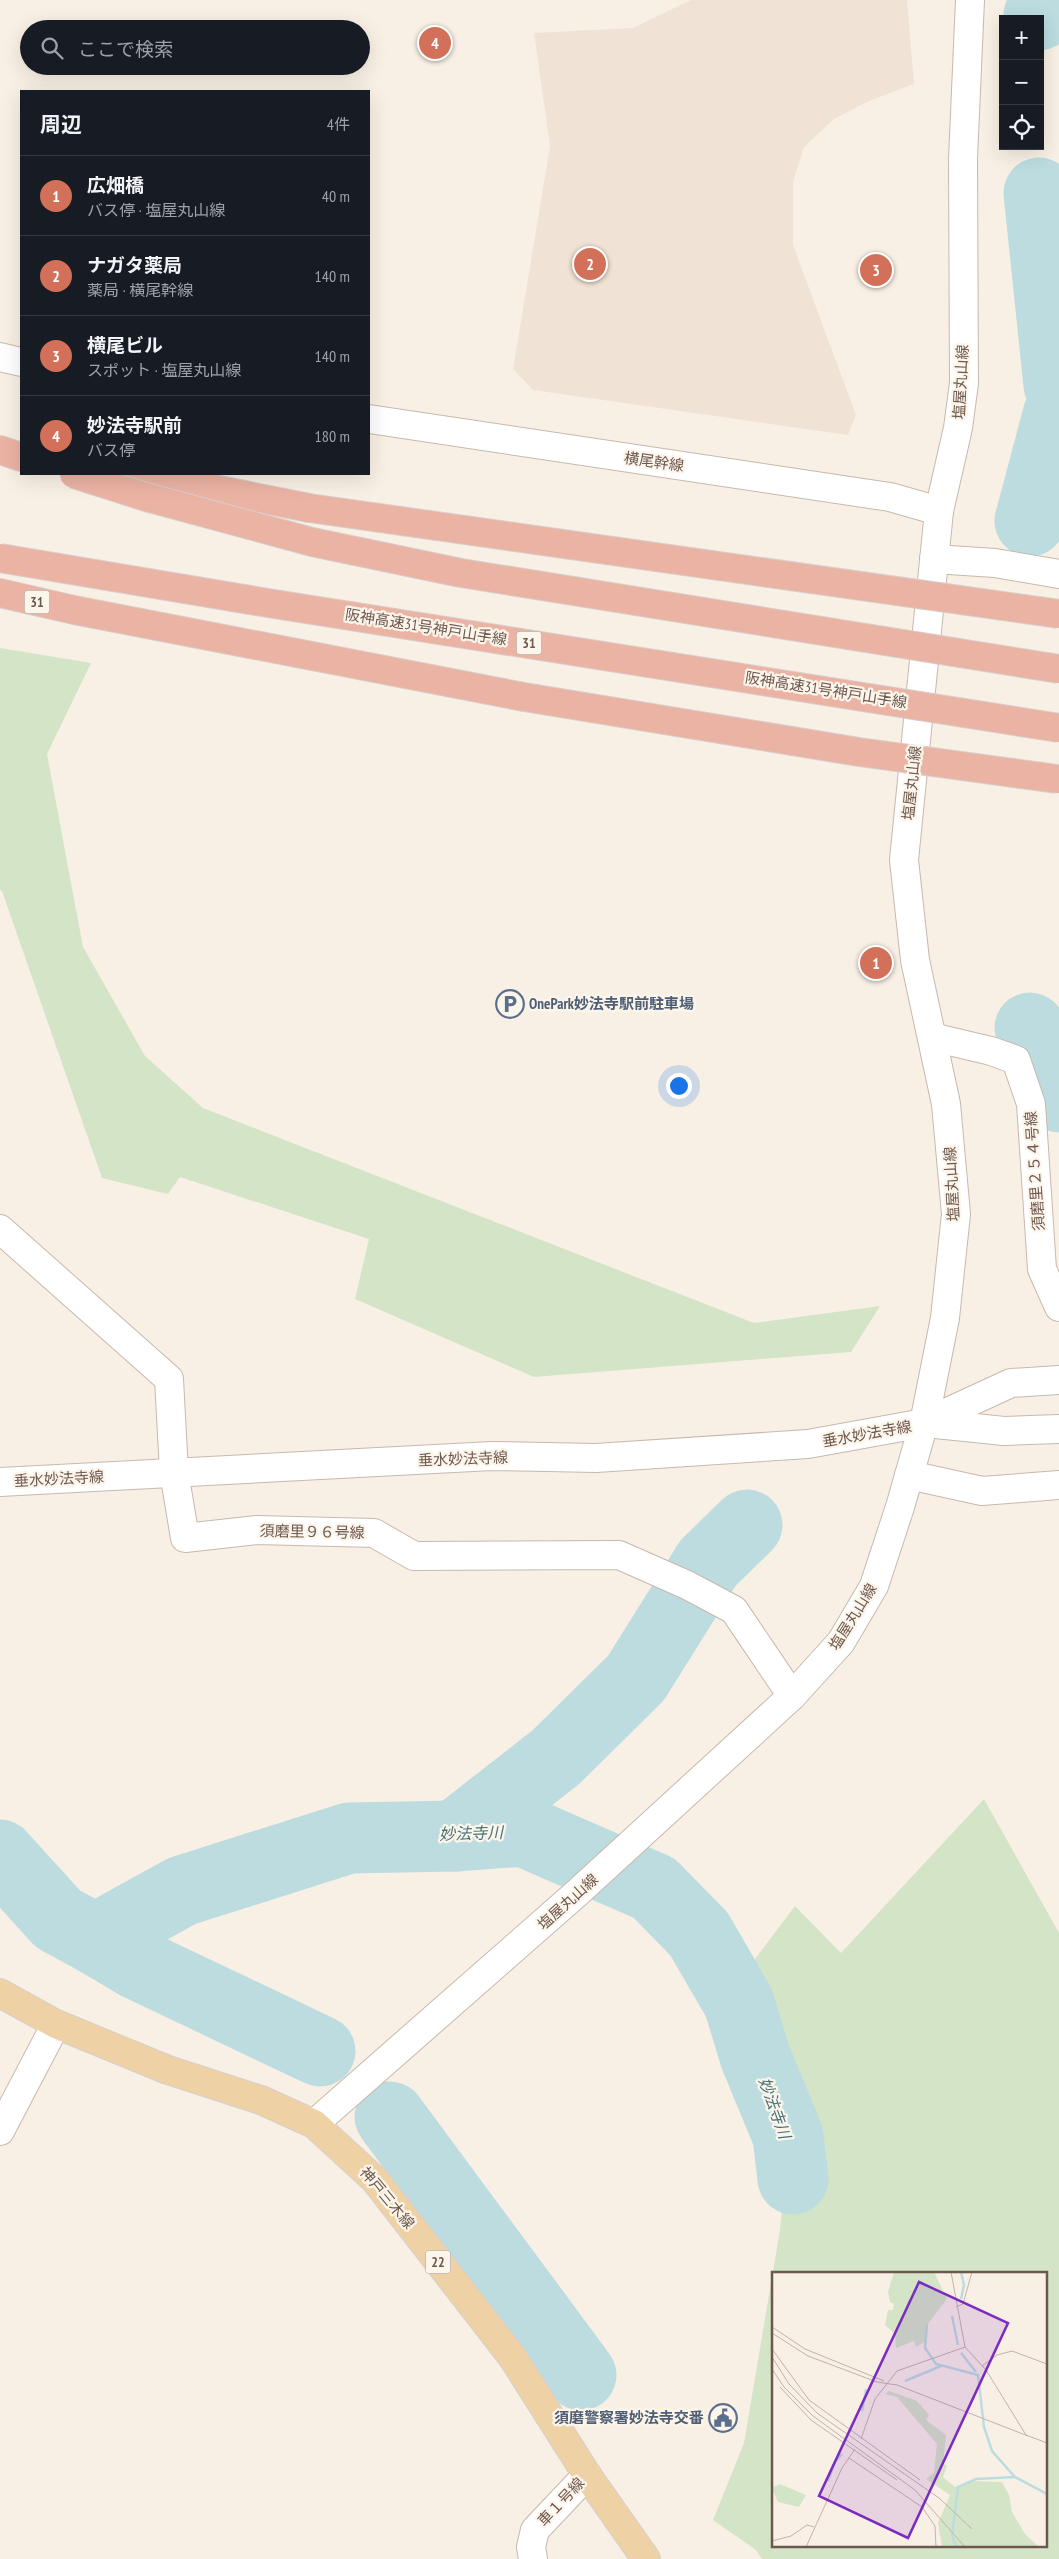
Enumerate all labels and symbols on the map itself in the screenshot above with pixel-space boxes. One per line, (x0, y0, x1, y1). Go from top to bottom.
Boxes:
pin: 4 (419, 24, 451, 62)
pin: 2 (574, 245, 606, 283)
pin: 3 (860, 251, 892, 289)
street label: 塩屋丸山線 (949, 344, 972, 420)
street label: 横尾幹線 (623, 448, 685, 475)
road number: 31 (24, 590, 50, 614)
street label: 阪神高速31号神戸山手線 (344, 604, 508, 649)
road number: 31 (516, 632, 542, 654)
street label: 阪神高速31号神戸山手線 (744, 667, 908, 712)
street label: 塩屋丸山線 (898, 745, 925, 821)
pin: 1 (860, 944, 892, 982)
parking icon: OnePark妙法寺駅前駐車場 (495, 989, 525, 1019)
place label: OnePark妙法寺駅前駐車場 (529, 994, 694, 1013)
your location (666, 1073, 692, 1099)
street label: 須磨里２５４号線 (1021, 1111, 1048, 1232)
street label: 塩屋丸山線 (940, 1146, 963, 1222)
street label: 垂水妙法寺線 (821, 1416, 913, 1451)
street label: 垂水妙法寺線 (418, 1447, 508, 1470)
street label: 垂水妙法寺線 (14, 1467, 104, 1490)
street label: 須磨里９６号線 (259, 1521, 365, 1542)
street label: 塩屋丸山線 (825, 1580, 881, 1654)
water label: 妙法寺川 (439, 1822, 505, 1844)
street label: 塩屋丸山線 (533, 1869, 602, 1934)
water label: 妙法寺川 (755, 2075, 796, 2143)
street label: 神戸三木線 (356, 2163, 419, 2233)
road number: 22 (426, 2250, 450, 2274)
inset map (772, 2272, 1046, 2546)
public building icon: 須磨警察署妙法寺交番 (708, 2403, 738, 2433)
place label: 須磨警察署妙法寺交番 (554, 2408, 704, 2427)
street label: 車１号線 (533, 2473, 588, 2530)

